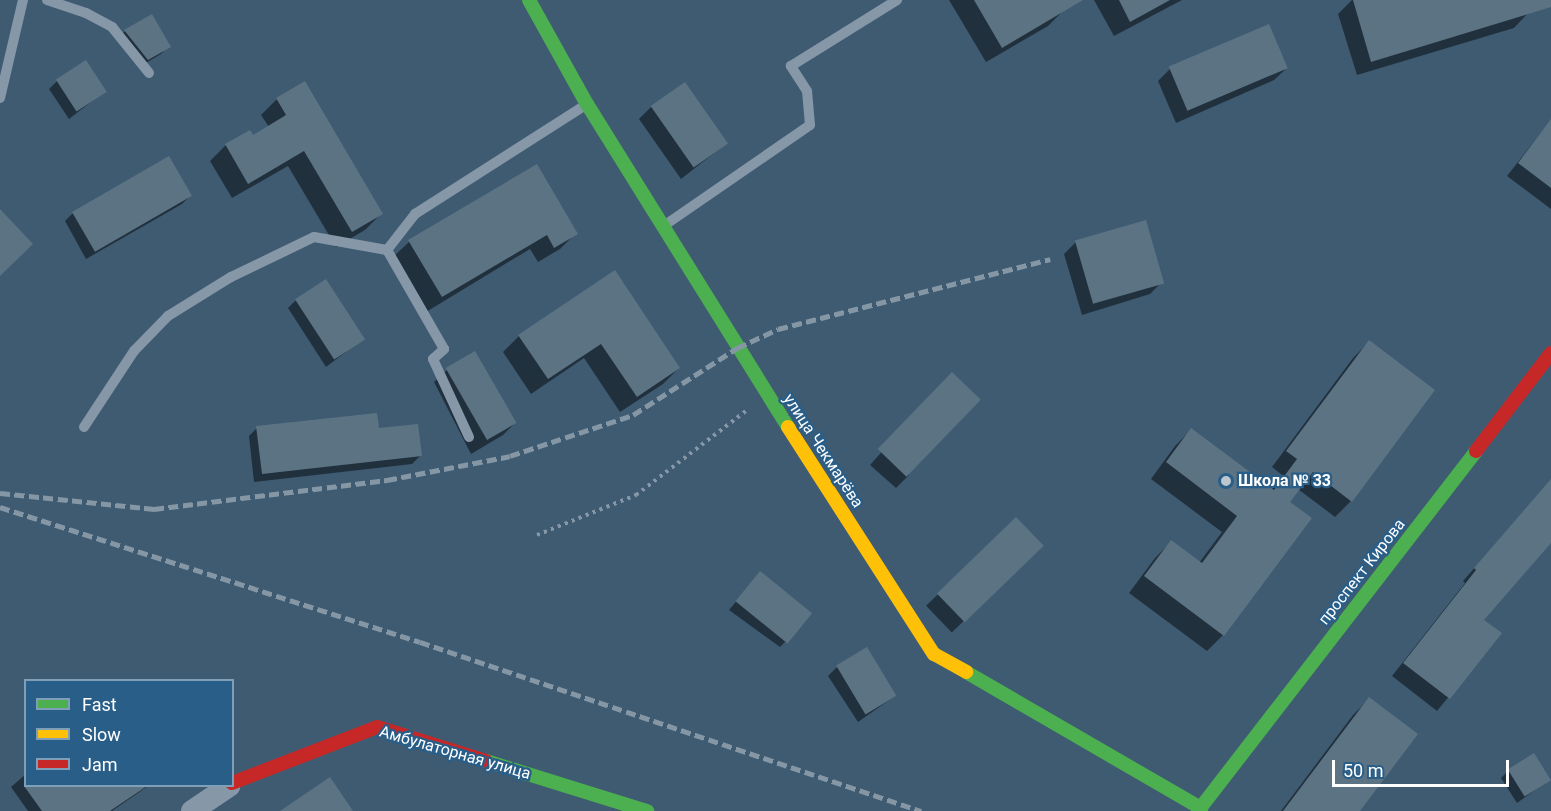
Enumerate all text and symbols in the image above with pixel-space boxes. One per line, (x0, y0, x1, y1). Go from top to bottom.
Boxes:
street label: улица Чекмарёва (779, 390, 867, 512)
place label: Школа № 33 (1238, 471, 1331, 491)
marker: Школа № 33 (1219, 474, 1233, 488)
street label: проспект Кирова (1315, 515, 1409, 629)
legend (24, 679, 234, 787)
text: Fast (82, 694, 117, 715)
street label: Амбулаторная улица (377, 722, 533, 784)
text: Slow (82, 724, 121, 745)
scale bar (1335, 748, 1512, 786)
text: Jam (82, 754, 118, 775)
text: 50 m (1343, 760, 1383, 781)

